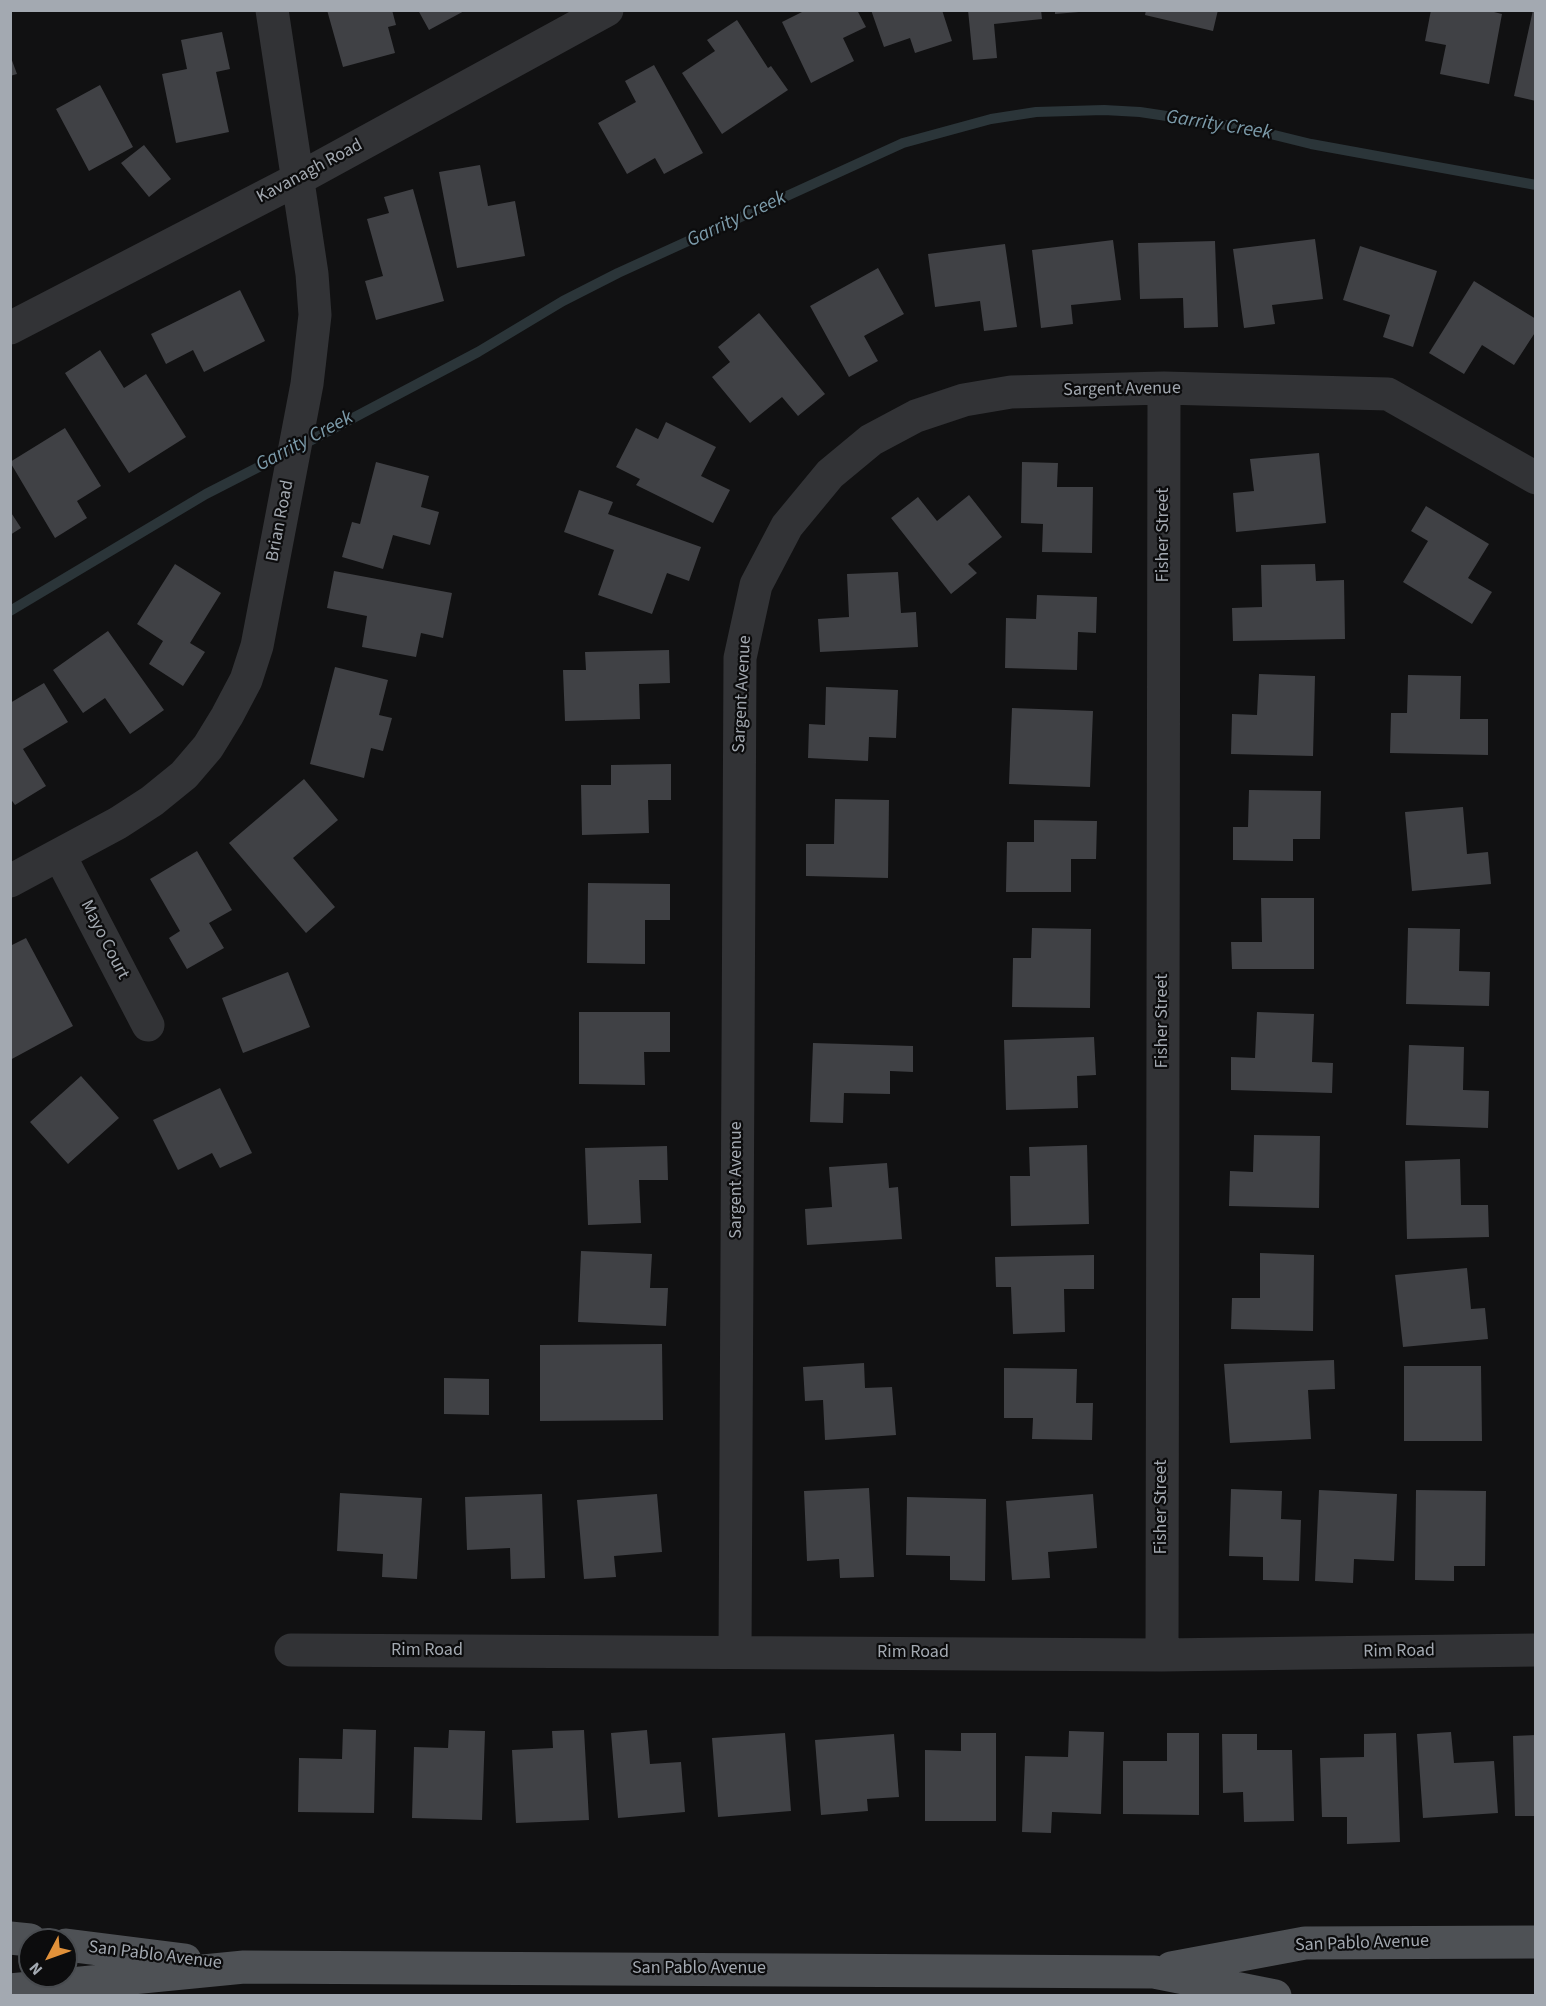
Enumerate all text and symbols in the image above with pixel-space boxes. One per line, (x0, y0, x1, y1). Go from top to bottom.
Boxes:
water label: Garrity Creek (1164, 106, 1274, 146)
street label: Kavanagh Road (253, 135, 367, 209)
water label: Garrity Creek (684, 187, 790, 253)
street label: Sargent Avenue (1063, 378, 1181, 402)
water label: Garrity Creek (252, 406, 358, 478)
street label: Brian Road (263, 478, 299, 564)
street label: Fisher Street (1153, 488, 1175, 582)
street label: Sargent Avenue (729, 635, 757, 753)
street label: Mayo Court (75, 897, 133, 983)
street label: Fisher Street (1152, 974, 1174, 1068)
street label: Sargent Avenue (726, 1121, 748, 1239)
street label: Fisher Street (1151, 1460, 1173, 1554)
street label: Rim Road (391, 1640, 463, 1662)
street label: Rim Road (1363, 1641, 1435, 1663)
street label: Rim Road (877, 1642, 949, 1664)
north arrow (18, 1928, 78, 1988)
street label: San Pablo Avenue (1295, 1931, 1429, 1957)
street label: San Pablo Avenue (87, 1937, 223, 1975)
text: N (24, 1957, 48, 1980)
street label: San Pablo Avenue (632, 1958, 766, 1980)

